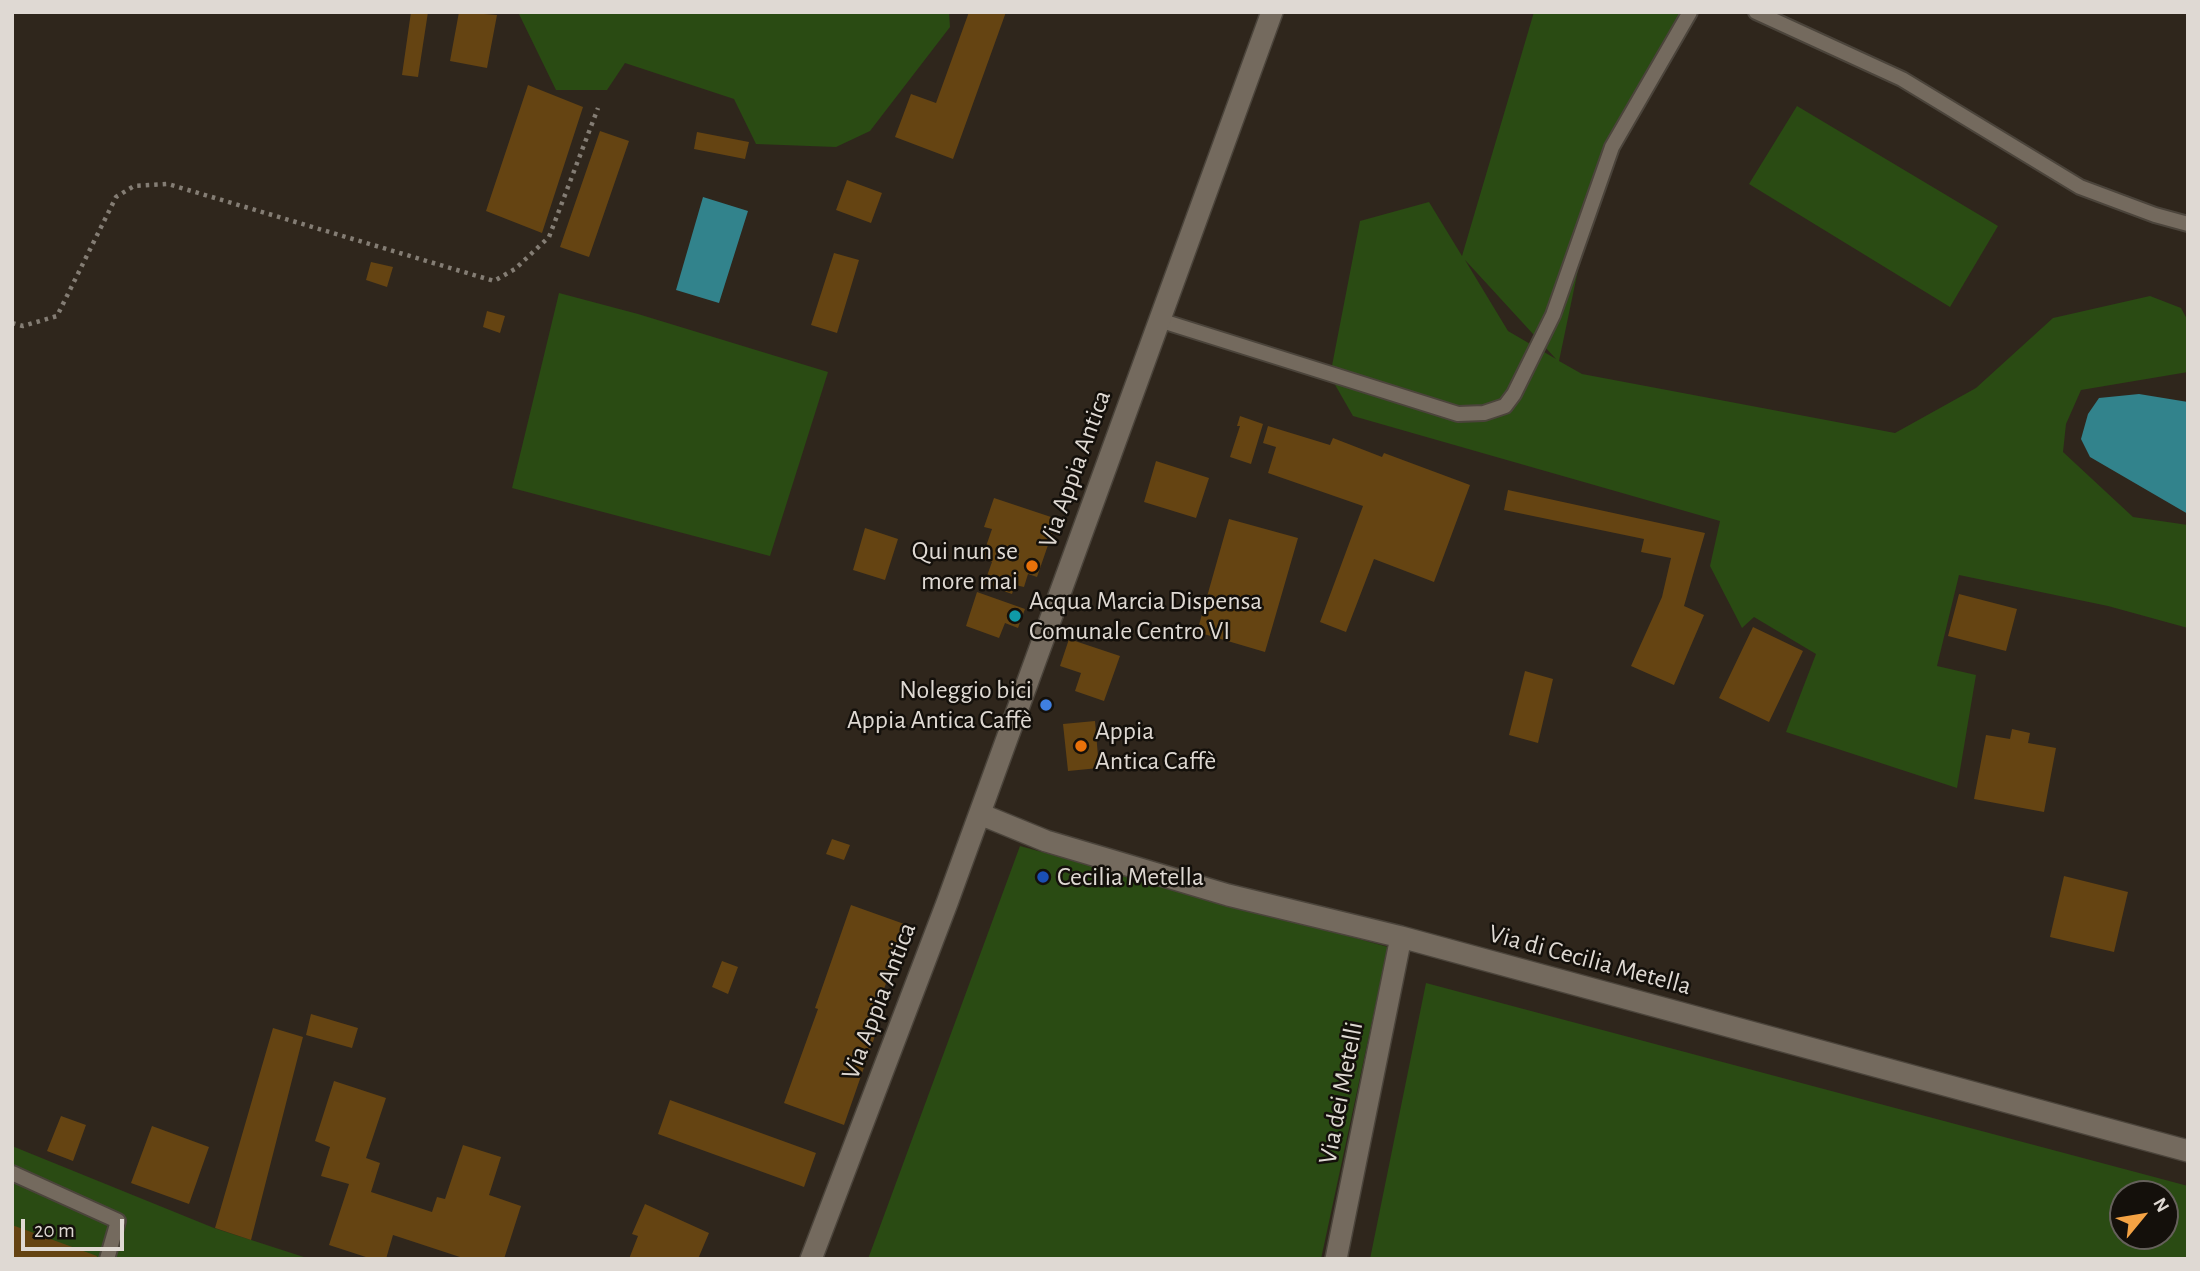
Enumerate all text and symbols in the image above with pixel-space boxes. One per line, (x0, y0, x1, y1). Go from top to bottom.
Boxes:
street label: Via Appia Antica (1032, 386, 1118, 552)
place label: Qui nun se more mai (912, 535, 1018, 596)
marker: Qui nun se more mai (1024, 558, 1040, 574)
place label: Acqua Marcia Dispensa Comunale Centro VI (1029, 585, 1262, 646)
marker: Acqua Marcia Dispensa Comunale Centro VI (1007, 608, 1023, 624)
place label: Noleggio bici Appia Antica Caffè (847, 674, 1032, 736)
marker: Noleggio bici Appia Antica Caffè (1038, 697, 1054, 713)
place label: Appia Antica Caffè (1095, 715, 1216, 776)
marker: Appia Antica Caffè (1073, 738, 1089, 754)
place label: Cecilia Metella (1057, 861, 1204, 893)
marker: Cecilia Metella (1035, 869, 1051, 885)
street label: Via Appia Antica (835, 918, 923, 1084)
street label: Via di Cecilia Metella (1485, 918, 1695, 1002)
street label: Via dei Metelli (1312, 1019, 1370, 1167)
north arrow (2109, 1180, 2179, 1250)
text: N (2149, 1195, 2172, 1216)
scale bar (24, 1204, 128, 1248)
text: 20 m (34, 1220, 75, 1241)

